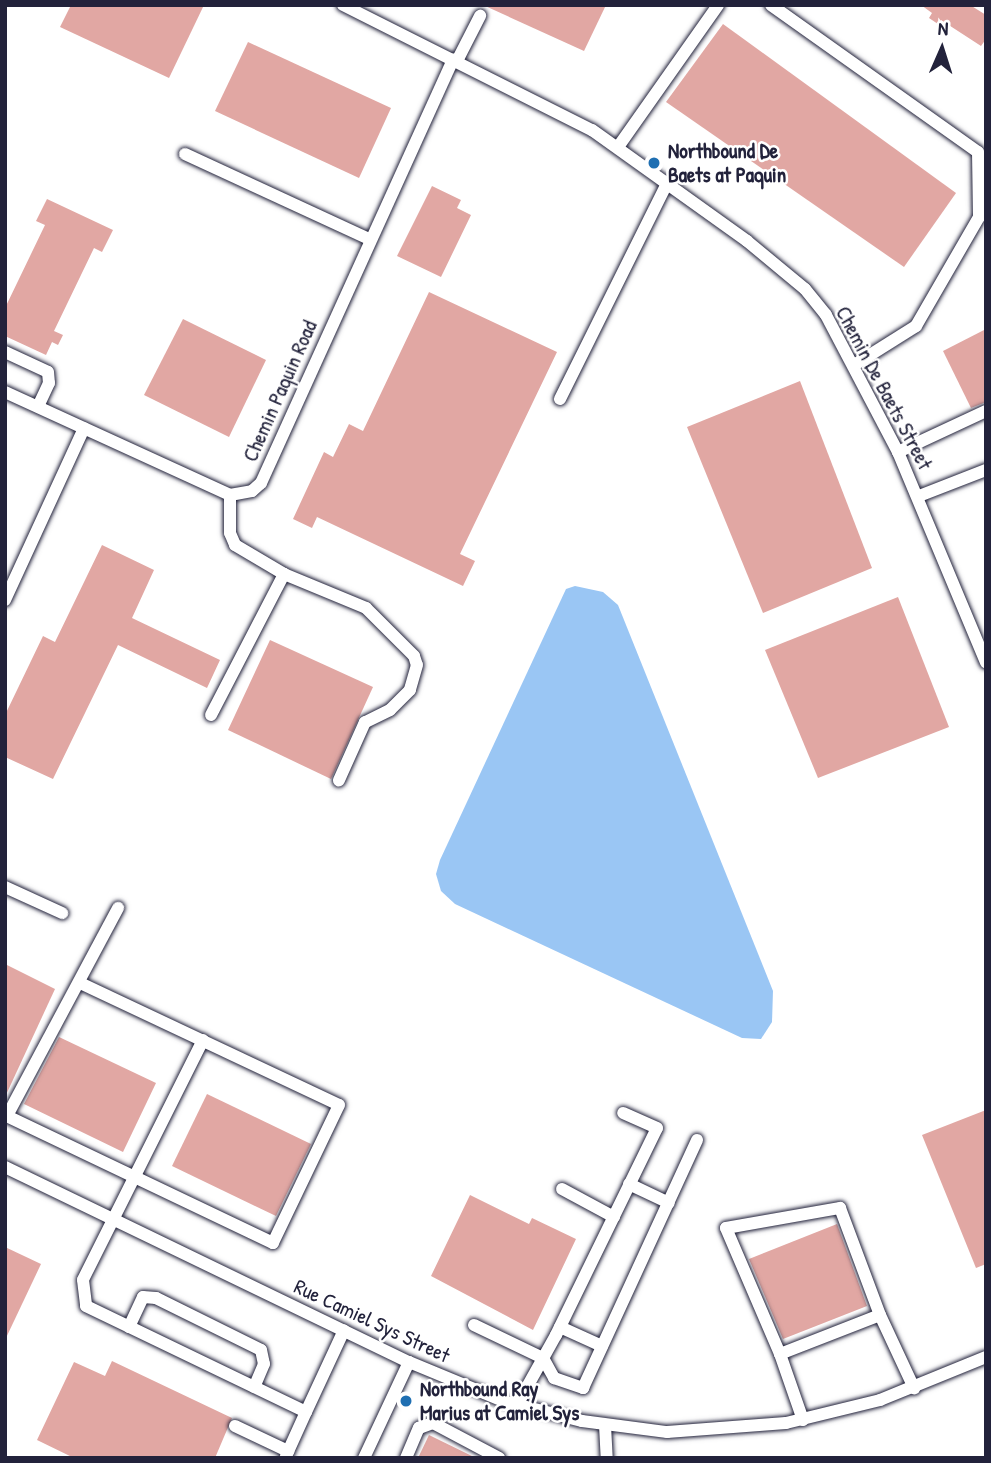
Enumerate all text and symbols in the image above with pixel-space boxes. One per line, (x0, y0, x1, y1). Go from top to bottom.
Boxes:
north arrow (907, 14, 977, 84)
text: N (937, 15, 949, 41)
place label: Northbound De Baets at Paquin (668, 138, 786, 188)
marker: Northbound De Baets at Paquin (646, 155, 662, 171)
street label: Chemin De Baets Street (830, 302, 938, 474)
street label: Chemin Paquin Road (238, 316, 322, 466)
street label: Rue Camiel Sys Street (290, 1274, 454, 1368)
place label: Northbound Ray Marius at Camiel Sys (420, 1376, 579, 1426)
marker: Northbound Ray Marius at Camiel Sys (398, 1393, 414, 1409)

